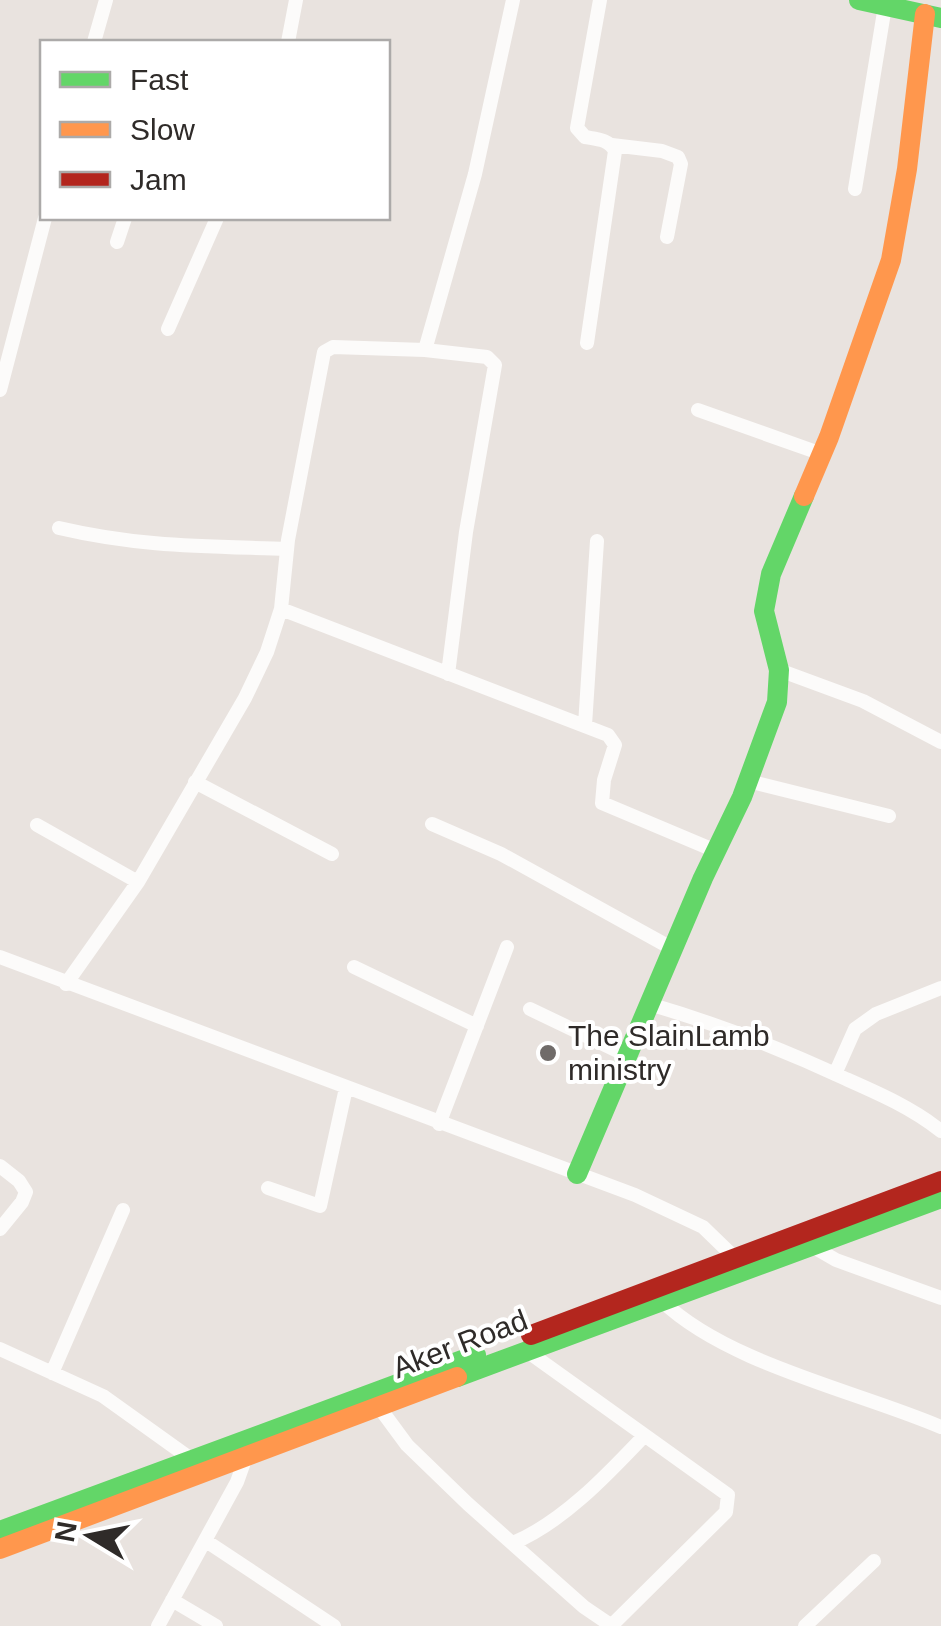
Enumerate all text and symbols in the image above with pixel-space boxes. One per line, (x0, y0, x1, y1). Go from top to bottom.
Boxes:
legend (40, 40, 390, 220)
text: Fast (130, 63, 189, 96)
text: Slow (130, 113, 195, 146)
text: Jam (130, 163, 187, 196)
place label: The SlainLamb ministry (568, 1019, 770, 1086)
marker: The SlainLamb ministry (537, 1042, 559, 1064)
street label: Aker Road (388, 1303, 532, 1384)
north arrow (40, 1486, 140, 1586)
text: N (49, 1519, 83, 1544)

